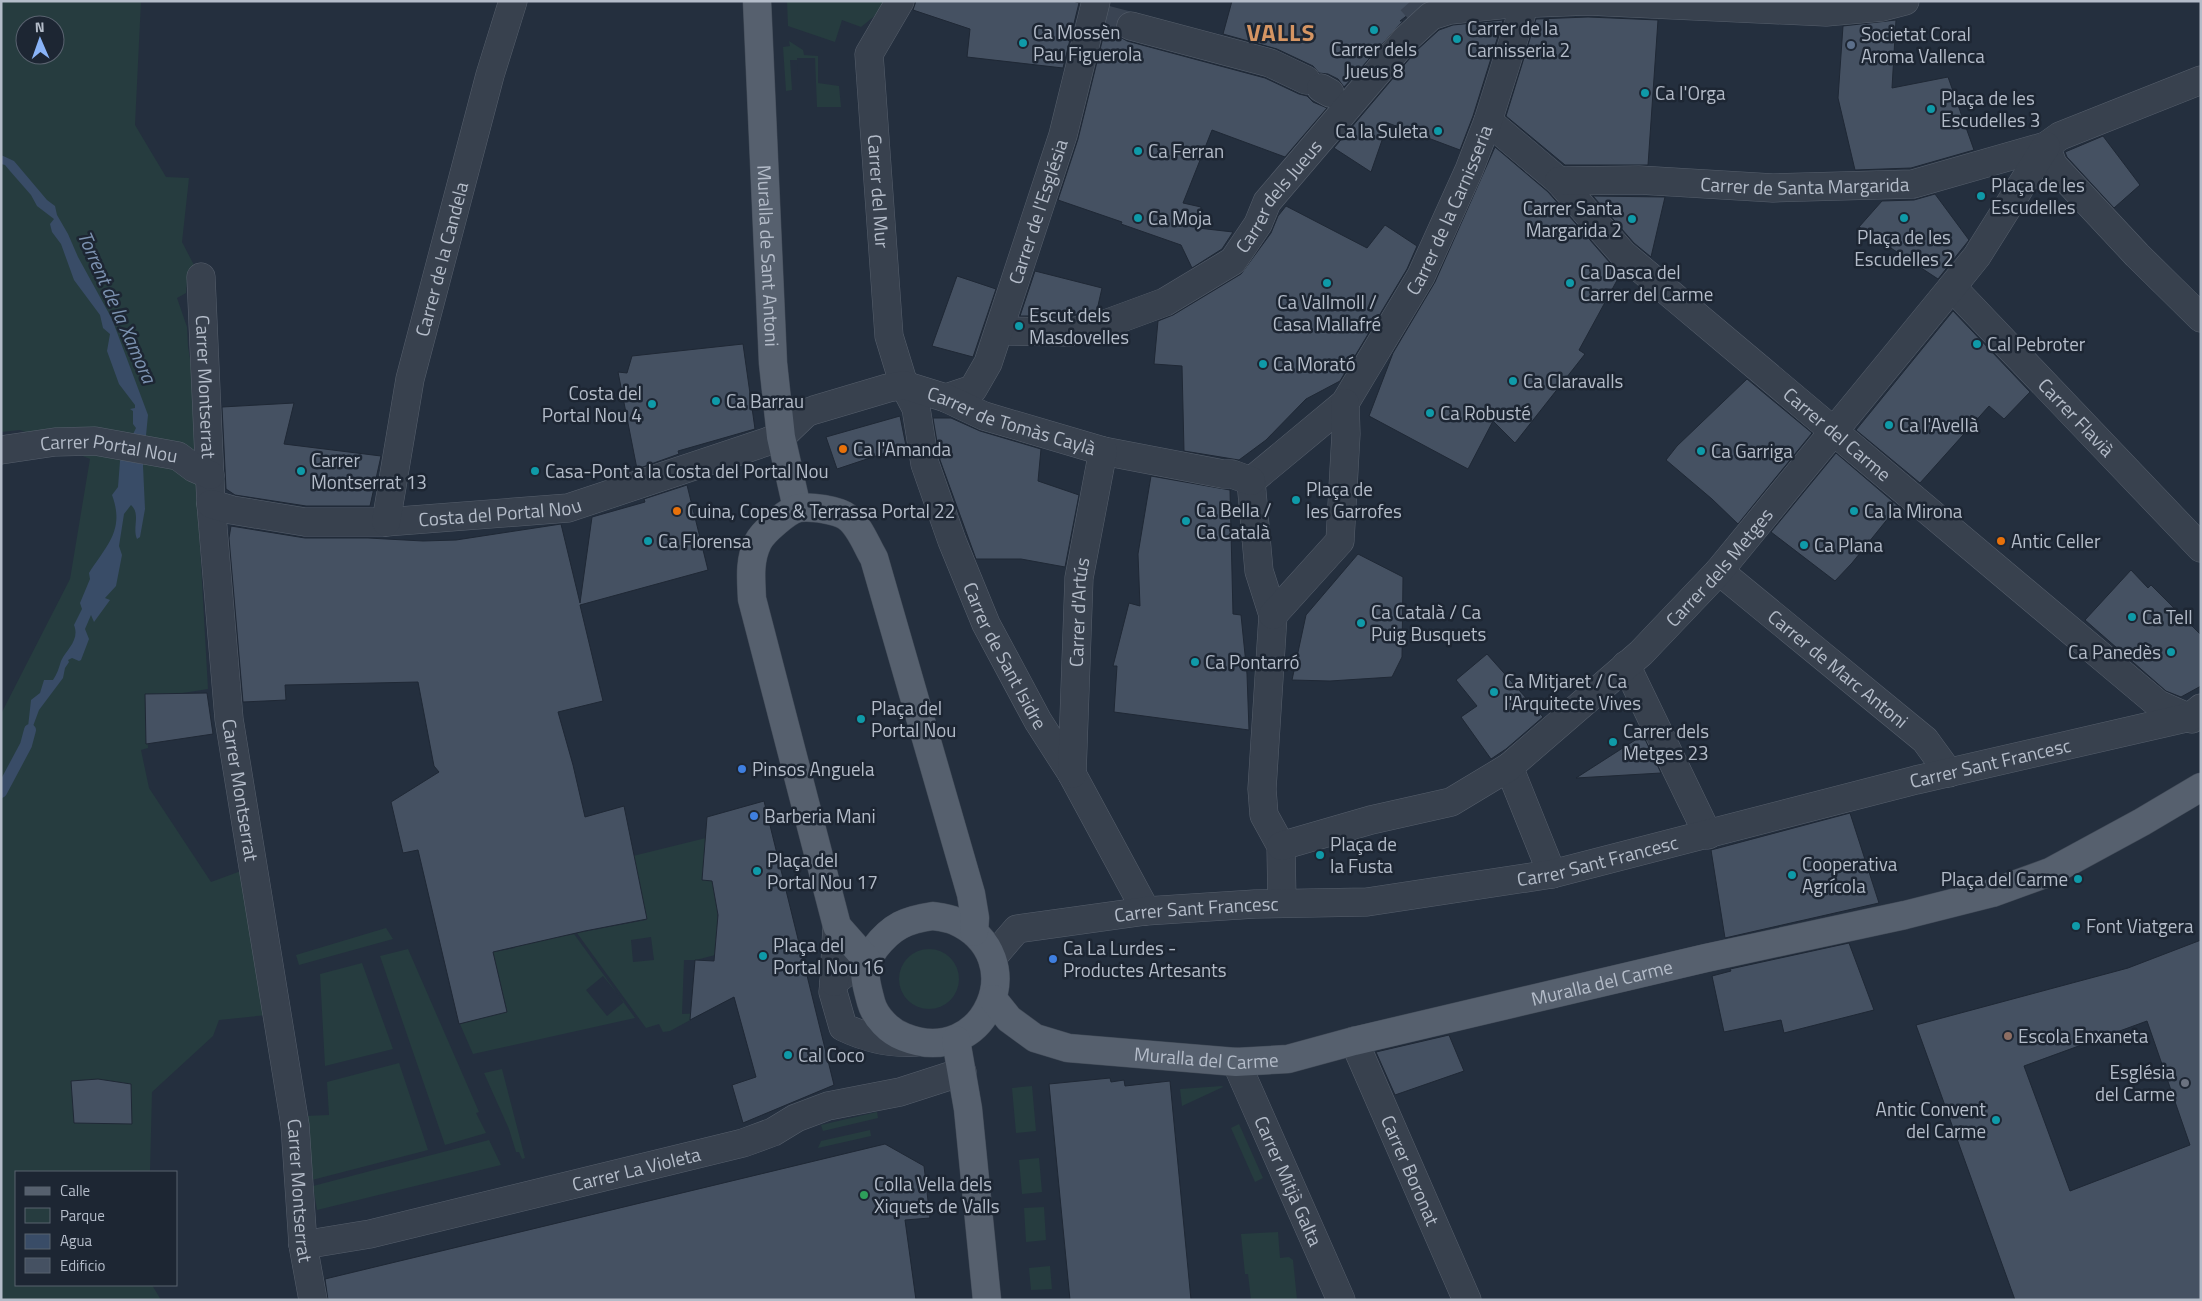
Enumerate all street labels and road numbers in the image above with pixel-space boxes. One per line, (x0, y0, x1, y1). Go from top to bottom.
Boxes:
street label: Carrer de la Carnisseria (1398, 120, 1499, 300)
street label: Carrer dels Jueus (1228, 132, 1329, 258)
street label: Carrer del Mur (861, 133, 898, 250)
street label: Carrer de l'Església (1000, 135, 1075, 288)
street label: Muralla de Sant Antoni (750, 164, 787, 347)
street label: Carrer de Santa Margarida (1700, 169, 1910, 202)
street label: Carrer de la Candela (407, 178, 475, 339)
street label: Carrer Montserrat (189, 314, 224, 460)
street label: Carrer Flavià (2032, 371, 2122, 463)
street label: Carrer de Tomàs Caylà (924, 378, 1100, 462)
street label: Carrer del Carme (1777, 380, 1898, 488)
street label: Carrer Portal Nou (38, 426, 180, 470)
street label: Costa del Portal Nou (417, 490, 585, 533)
street label: Carrer dels Metges (1658, 501, 1780, 633)
street label: Carrer d'Artús (1061, 555, 1097, 668)
street label: Carrer de Sant Isidre (956, 577, 1055, 735)
street label: Carrer de Marc Antoni (1762, 602, 1915, 735)
street label: Carrer Montserrat (215, 717, 267, 864)
street label: Carrer Sant Francesc (1906, 730, 2074, 795)
street label: Carrer Sant Francesc (1515, 827, 1681, 893)
street label: Carrer Sant Francesc (1112, 889, 1279, 929)
street label: Muralla del Carme (1528, 951, 1676, 1013)
street label: Muralla del Carme (1133, 1039, 1279, 1076)
street label: Carrer Boronat (1374, 1110, 1448, 1230)
street label: Carrer Mitjà Galta (1247, 1111, 1331, 1251)
street label: Carrer Montserrat (280, 1116, 321, 1265)
street label: Carrer La Violeta (569, 1139, 704, 1198)

